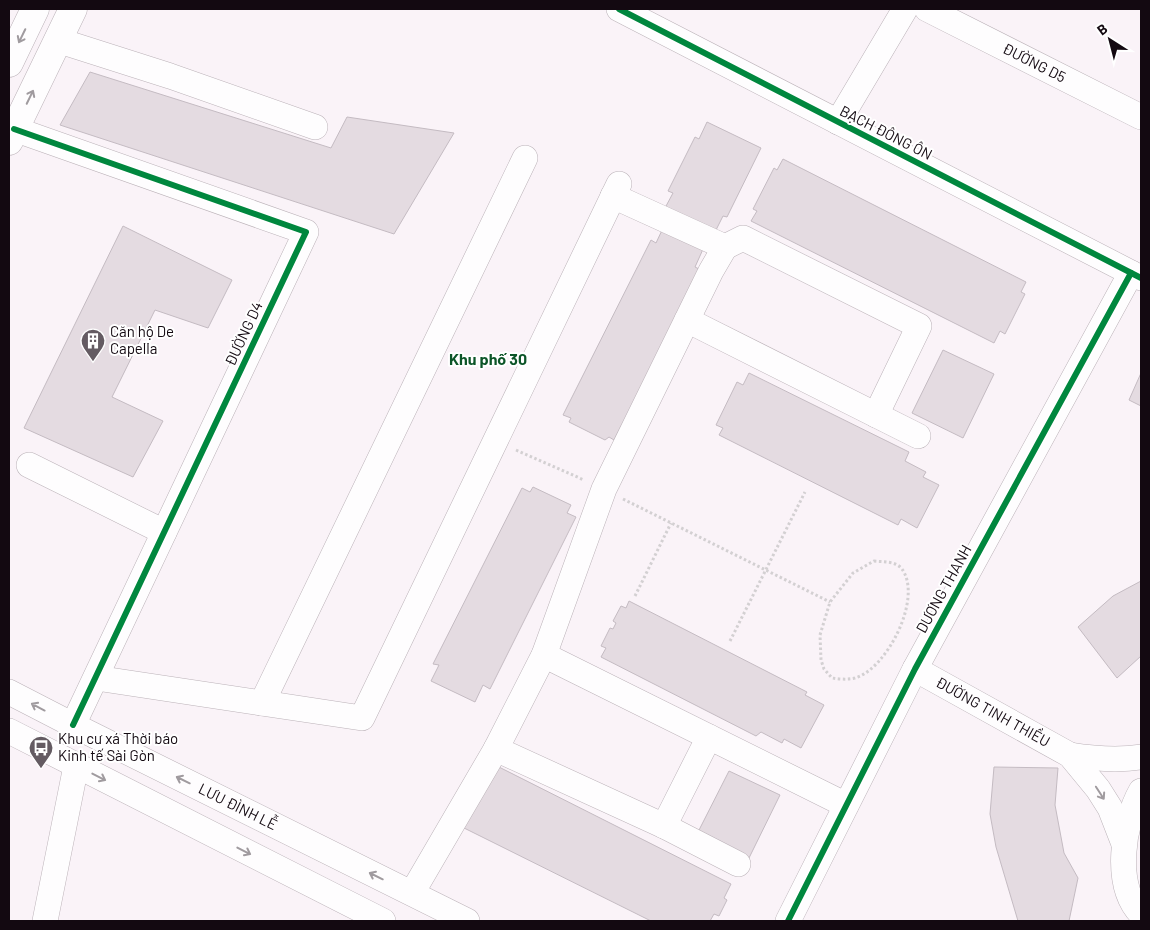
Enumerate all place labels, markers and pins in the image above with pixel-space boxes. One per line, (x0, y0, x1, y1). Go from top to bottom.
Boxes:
place label: Căn hộ De Capella (110, 322, 174, 357)
building icon: Căn hộ De Capella (80, 328, 106, 362)
place label: Khu cư xá Thời báo Kinh tế Sài Gòn (58, 729, 178, 764)
bus stop icon: Khu cư xá Thời báo Kinh tế Sài Gòn (28, 735, 54, 769)

